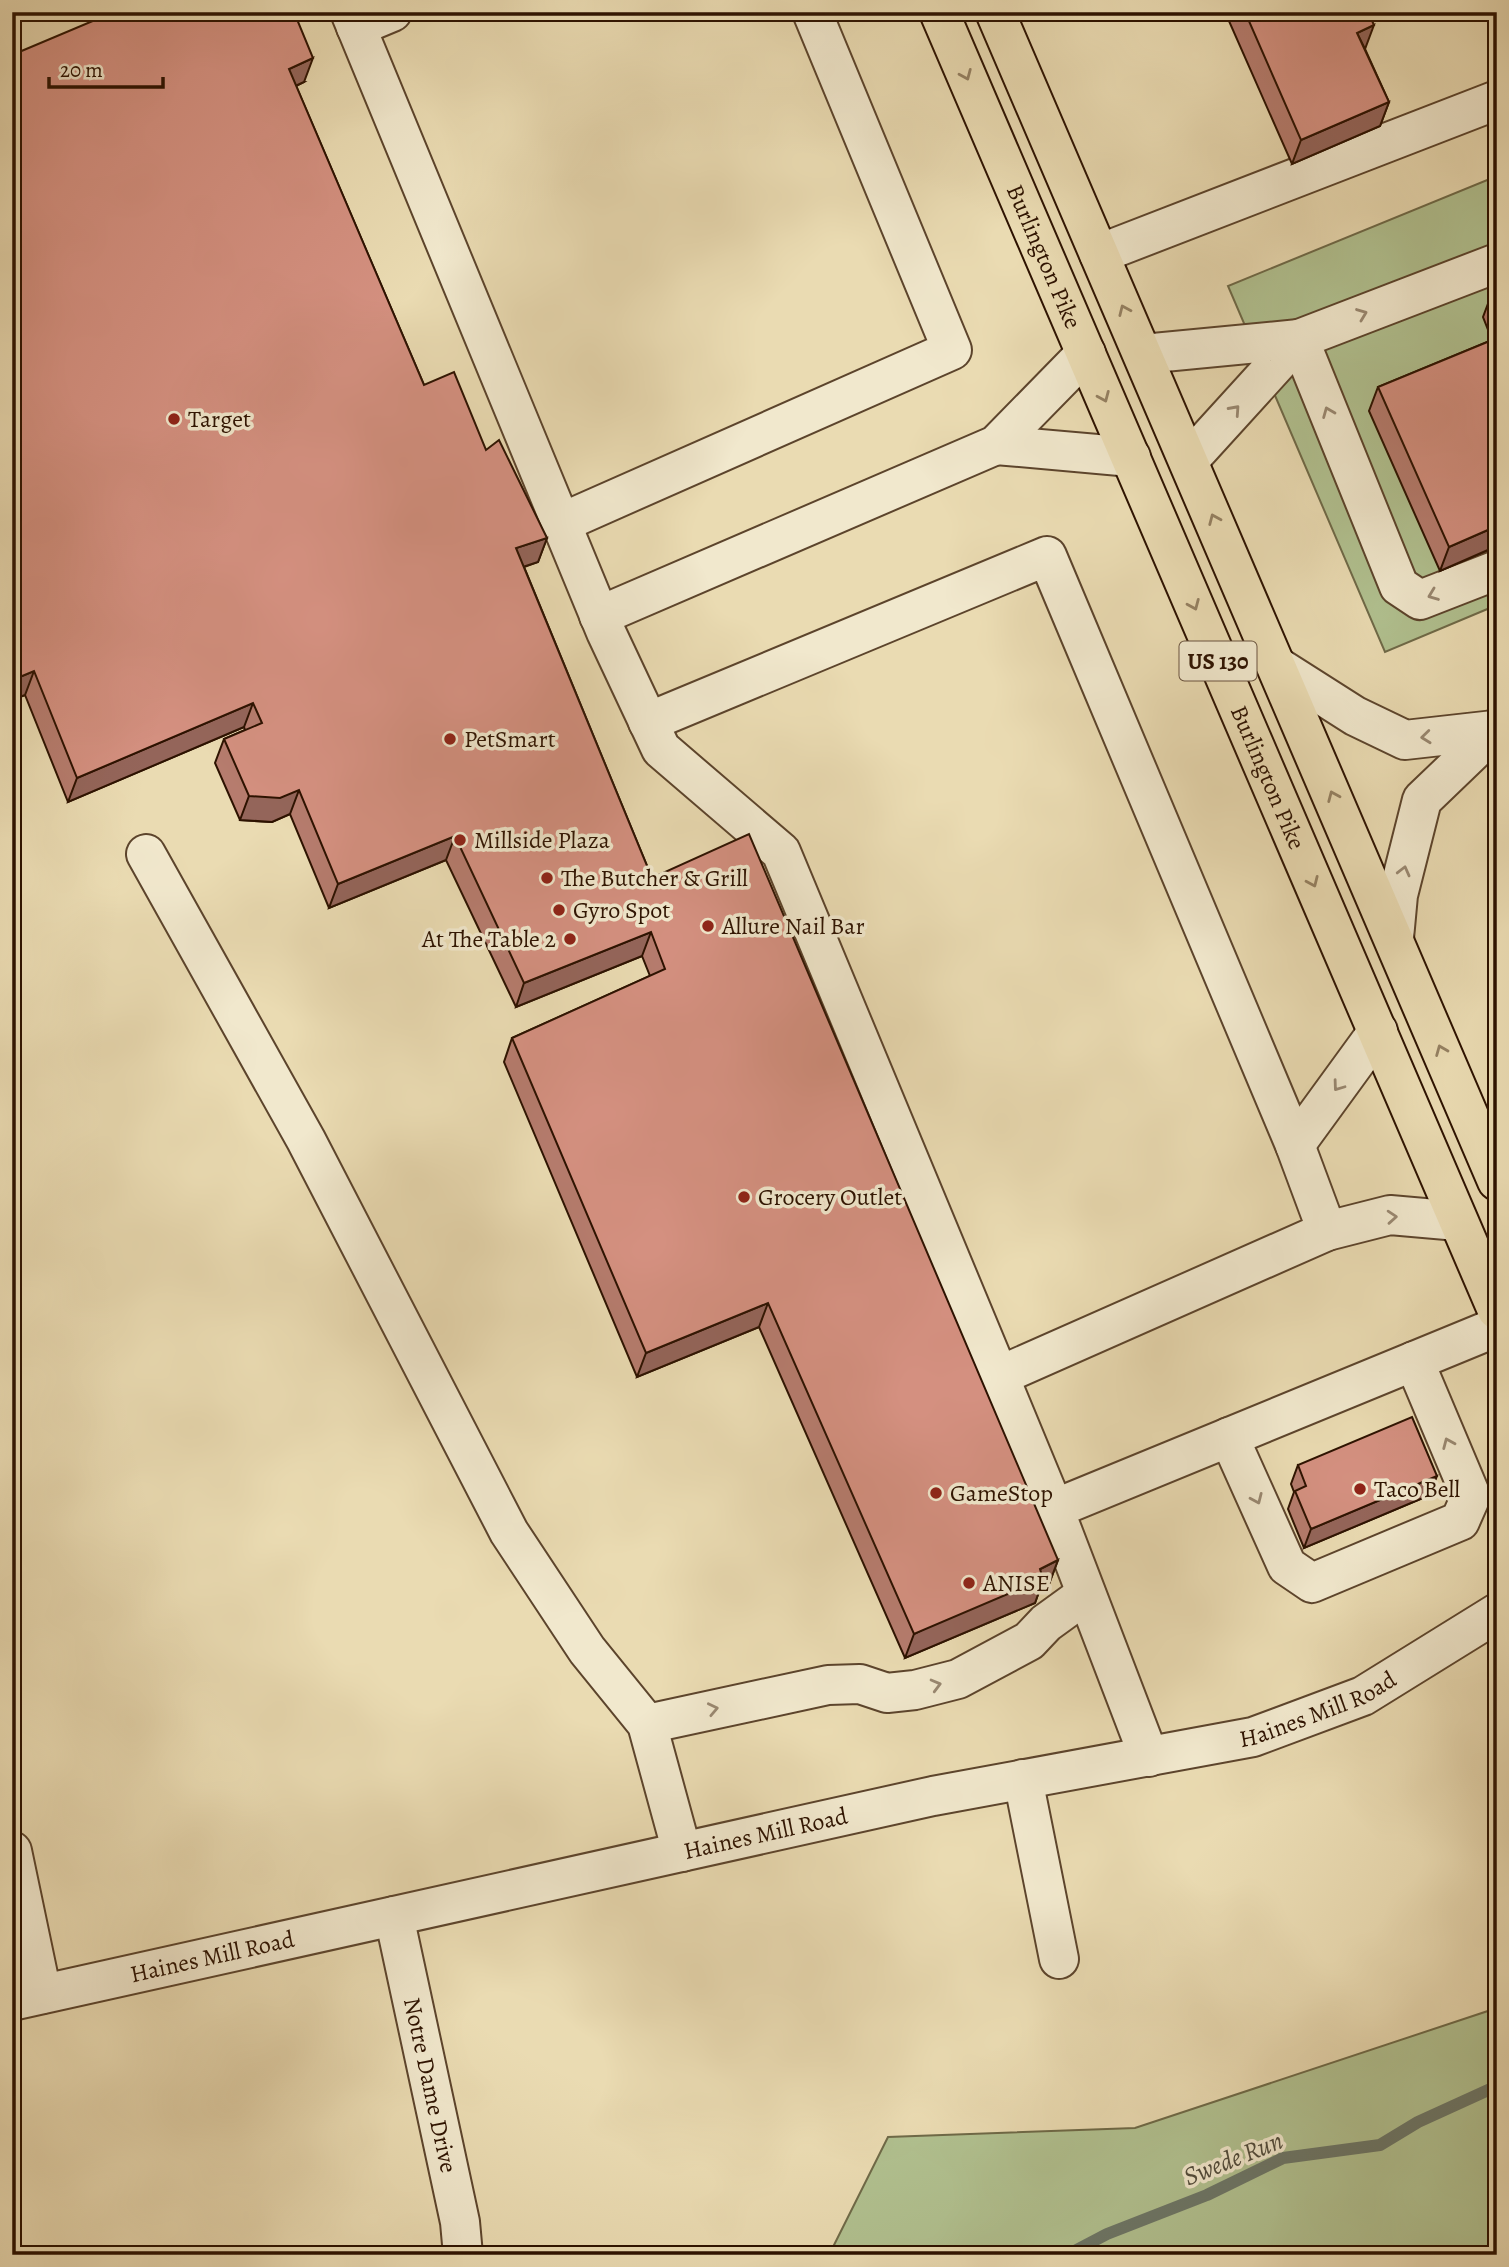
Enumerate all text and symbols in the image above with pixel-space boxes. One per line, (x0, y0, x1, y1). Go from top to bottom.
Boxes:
scale bar (49, 46, 163, 90)
text: 20 m (60, 56, 103, 84)
one-way arrow (958, 68, 972, 80)
street label: Burlington Pike (999, 179, 1089, 333)
one-way arrow (1118, 305, 1132, 318)
one-way arrow (1356, 309, 1368, 323)
one-way arrow (1096, 389, 1110, 402)
place label: Target (188, 403, 251, 435)
one-way arrow (1227, 405, 1239, 418)
one-way arrow (1323, 407, 1337, 419)
marker: Target (166, 411, 182, 427)
one-way arrow (1209, 514, 1223, 526)
one-way arrow (1428, 587, 1440, 601)
one-way arrow (1186, 599, 1200, 611)
road number: US 130 (1180, 642, 1256, 680)
street label: Burlington Pike (1223, 700, 1313, 854)
place label: PetSmart (464, 723, 556, 755)
one-way arrow (1420, 730, 1432, 745)
marker: PetSmart (442, 731, 458, 747)
one-way arrow (1327, 790, 1341, 803)
place label: Millside Plaza (474, 824, 611, 856)
marker: Millside Plaza (452, 832, 468, 848)
place label: The Butcher & Grill (561, 862, 748, 894)
one-way arrow (1396, 865, 1410, 877)
marker: The Butcher & Grill (539, 870, 555, 886)
one-way arrow (1305, 875, 1319, 887)
place label: Gyro Spot (573, 894, 670, 926)
marker: Gyro Spot (551, 902, 567, 918)
place label: Allure Nail Bar (721, 910, 865, 942)
marker: Allure Nail Bar (700, 918, 716, 934)
place label: At The Table 2 (421, 923, 556, 955)
marker: At The Table 2 (562, 931, 578, 947)
one-way arrow (1436, 1045, 1450, 1057)
one-way arrow (1334, 1078, 1346, 1091)
place label: Grocery Outlet (758, 1181, 902, 1213)
marker: Grocery Outlet (736, 1189, 752, 1205)
one-way arrow (1387, 1210, 1398, 1225)
one-way arrow (1443, 1437, 1457, 1449)
place label: Taco Bell (1374, 1473, 1460, 1505)
place label: GameStop (950, 1477, 1053, 1509)
marker: Taco Bell (1352, 1481, 1368, 1497)
marker: GameStop (928, 1485, 944, 1501)
one-way arrow (1249, 1492, 1263, 1504)
place label: ANISE (982, 1567, 1050, 1599)
marker: ANISE (961, 1575, 977, 1591)
street label: Haines Mill Road (1237, 1663, 1402, 1755)
one-way arrow (930, 1679, 942, 1693)
one-way arrow (707, 1703, 719, 1718)
street label: Haines Mill Road (680, 1799, 851, 1867)
street label: Haines Mill Road (127, 1923, 297, 1990)
street label: Notre Dame Drive (396, 1994, 465, 2176)
water label: Swede Run (1178, 2123, 1288, 2194)

